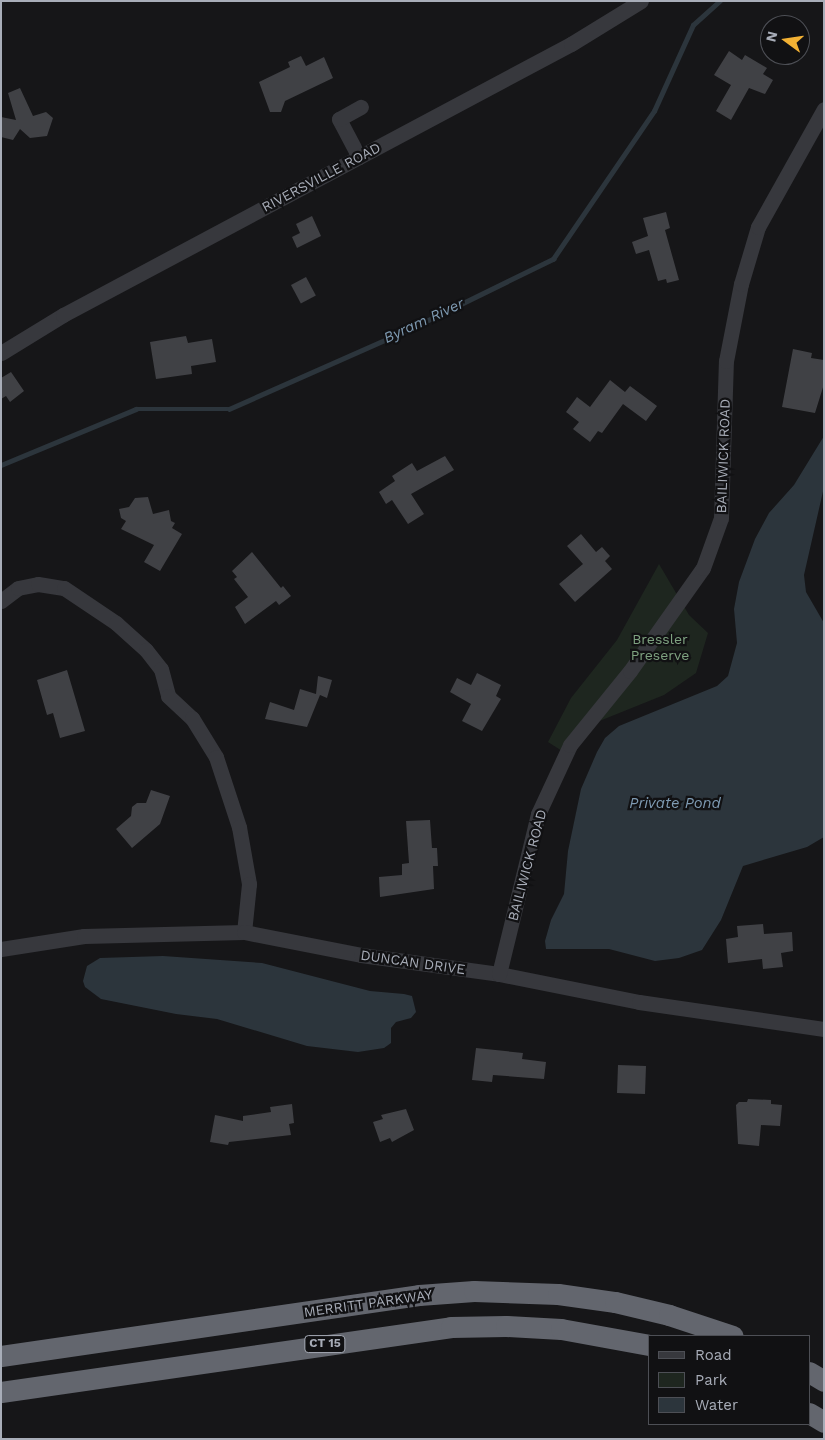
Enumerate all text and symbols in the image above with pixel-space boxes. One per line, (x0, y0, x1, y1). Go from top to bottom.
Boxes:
north arrow (760, 15, 810, 65)
text: N (762, 30, 780, 44)
street label: RIVERSVILLE ROAD (259, 139, 383, 215)
water label: Byram River (381, 295, 467, 347)
street label: BAILIWICK ROAD (713, 398, 733, 514)
park label: Bressler Preserve (631, 631, 689, 664)
water label: Private Pond (629, 795, 721, 813)
street label: BAILIWICK ROAD (504, 807, 550, 923)
street label: DUNCAN DRIVE (359, 946, 467, 978)
street label: MERRITT PARKWAY (302, 1286, 434, 1320)
road number: CT 15 (304, 1335, 346, 1354)
legend (648, 1335, 810, 1425)
text: Road (695, 1346, 732, 1364)
text: Park (695, 1371, 727, 1389)
text: Water (695, 1396, 738, 1414)

